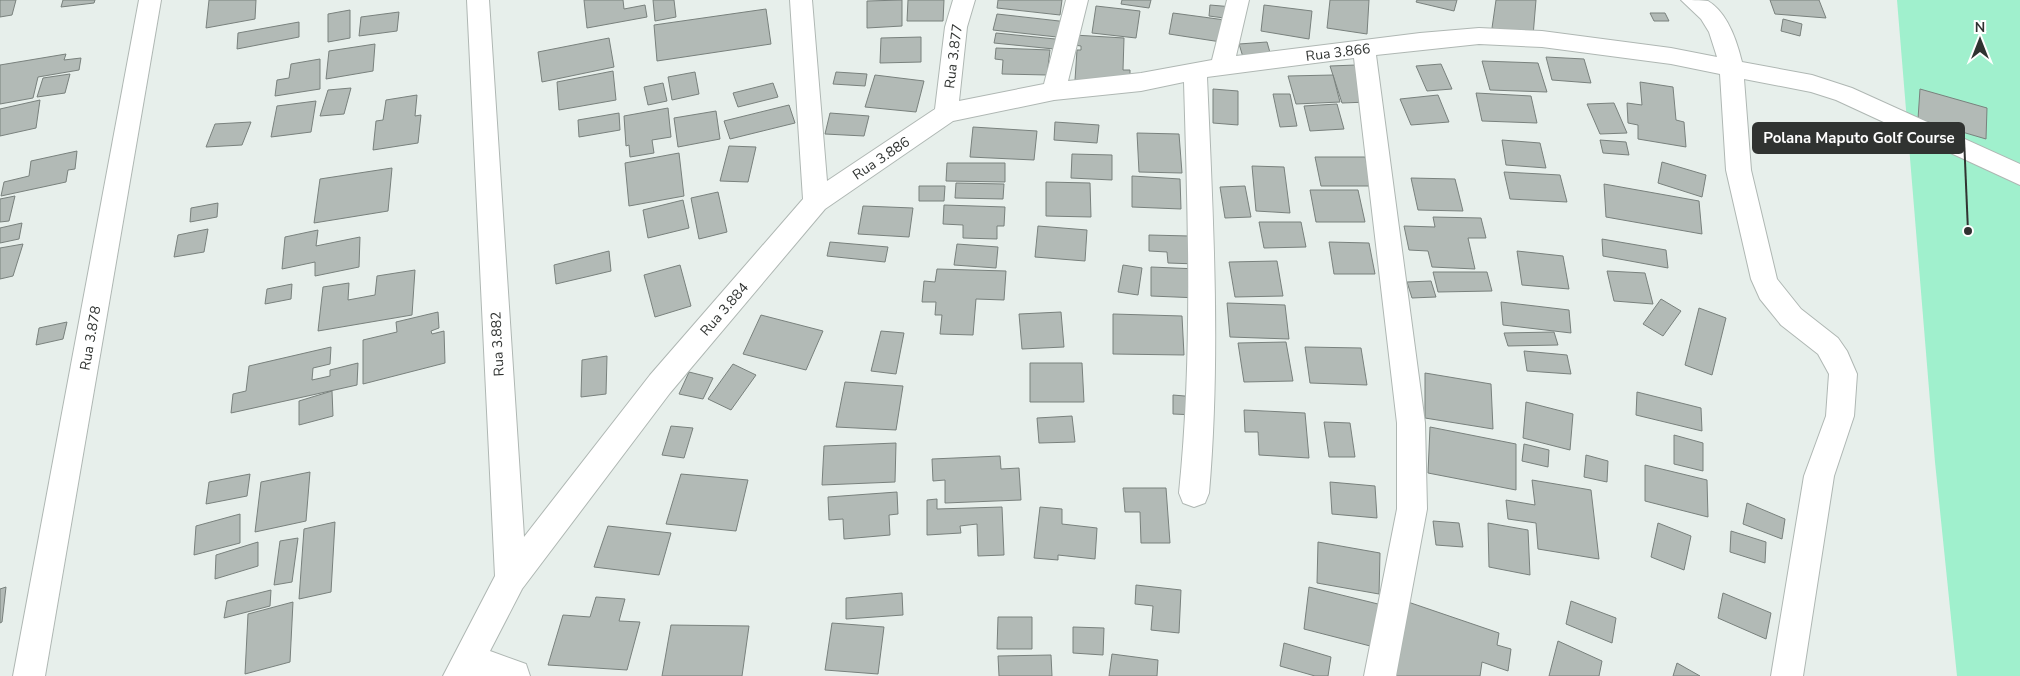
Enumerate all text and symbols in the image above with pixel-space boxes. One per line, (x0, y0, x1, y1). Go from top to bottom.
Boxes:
north arrow (1955, 15, 2005, 65)
text: N (1975, 18, 1985, 37)
street label: Rua 3.877 (940, 23, 967, 89)
street label: Rua 3.866 (1305, 39, 1371, 66)
callout: Polana Maputo Golf Course (1753, 123, 1964, 153)
text: Polana Maputo Golf Course (1763, 128, 1955, 148)
street label: Rua 3.886 (849, 132, 914, 184)
street label: Rua 3.884 (696, 279, 753, 340)
street label: Rua 3.878 (75, 304, 105, 372)
street label: Rua 3.882 (486, 311, 509, 377)

